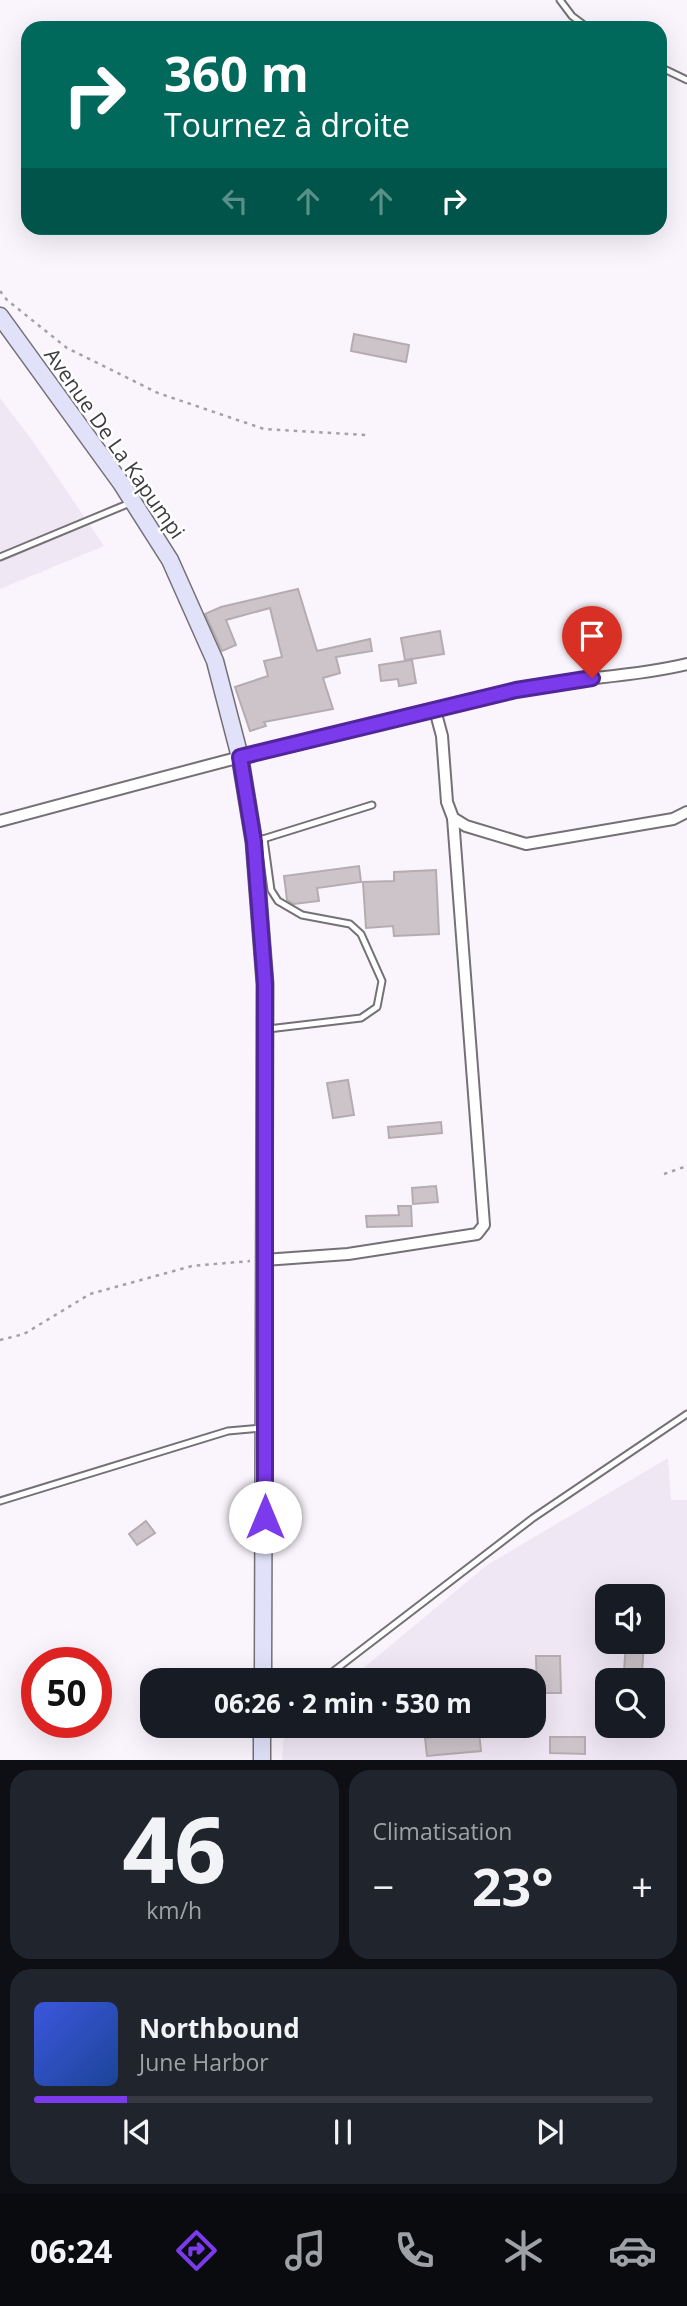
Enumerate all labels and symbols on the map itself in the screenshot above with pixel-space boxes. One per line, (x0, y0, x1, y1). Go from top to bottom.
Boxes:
street label: Avenue De La Kapumpi (38, 342, 192, 544)
pin (562, 606, 622, 678)
position arrow (228, 1480, 302, 1554)
speed limit sign: 50 (21, 1647, 112, 1738)

